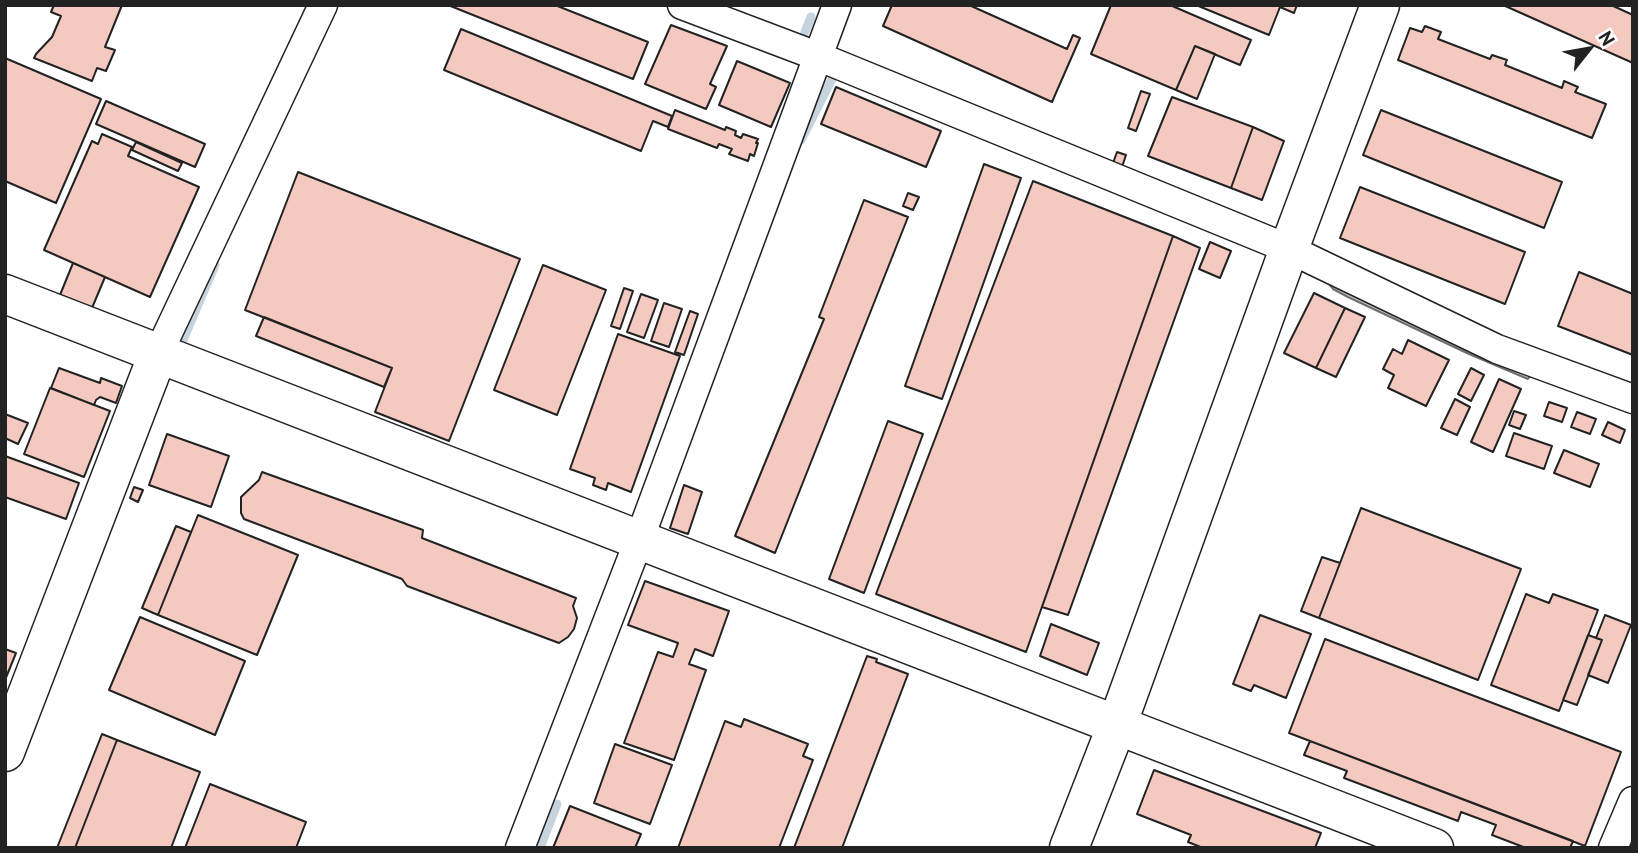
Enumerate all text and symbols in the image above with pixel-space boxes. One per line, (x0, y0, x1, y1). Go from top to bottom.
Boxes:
north arrow (1554, 14, 1624, 84)
text: N (1593, 27, 1620, 50)

